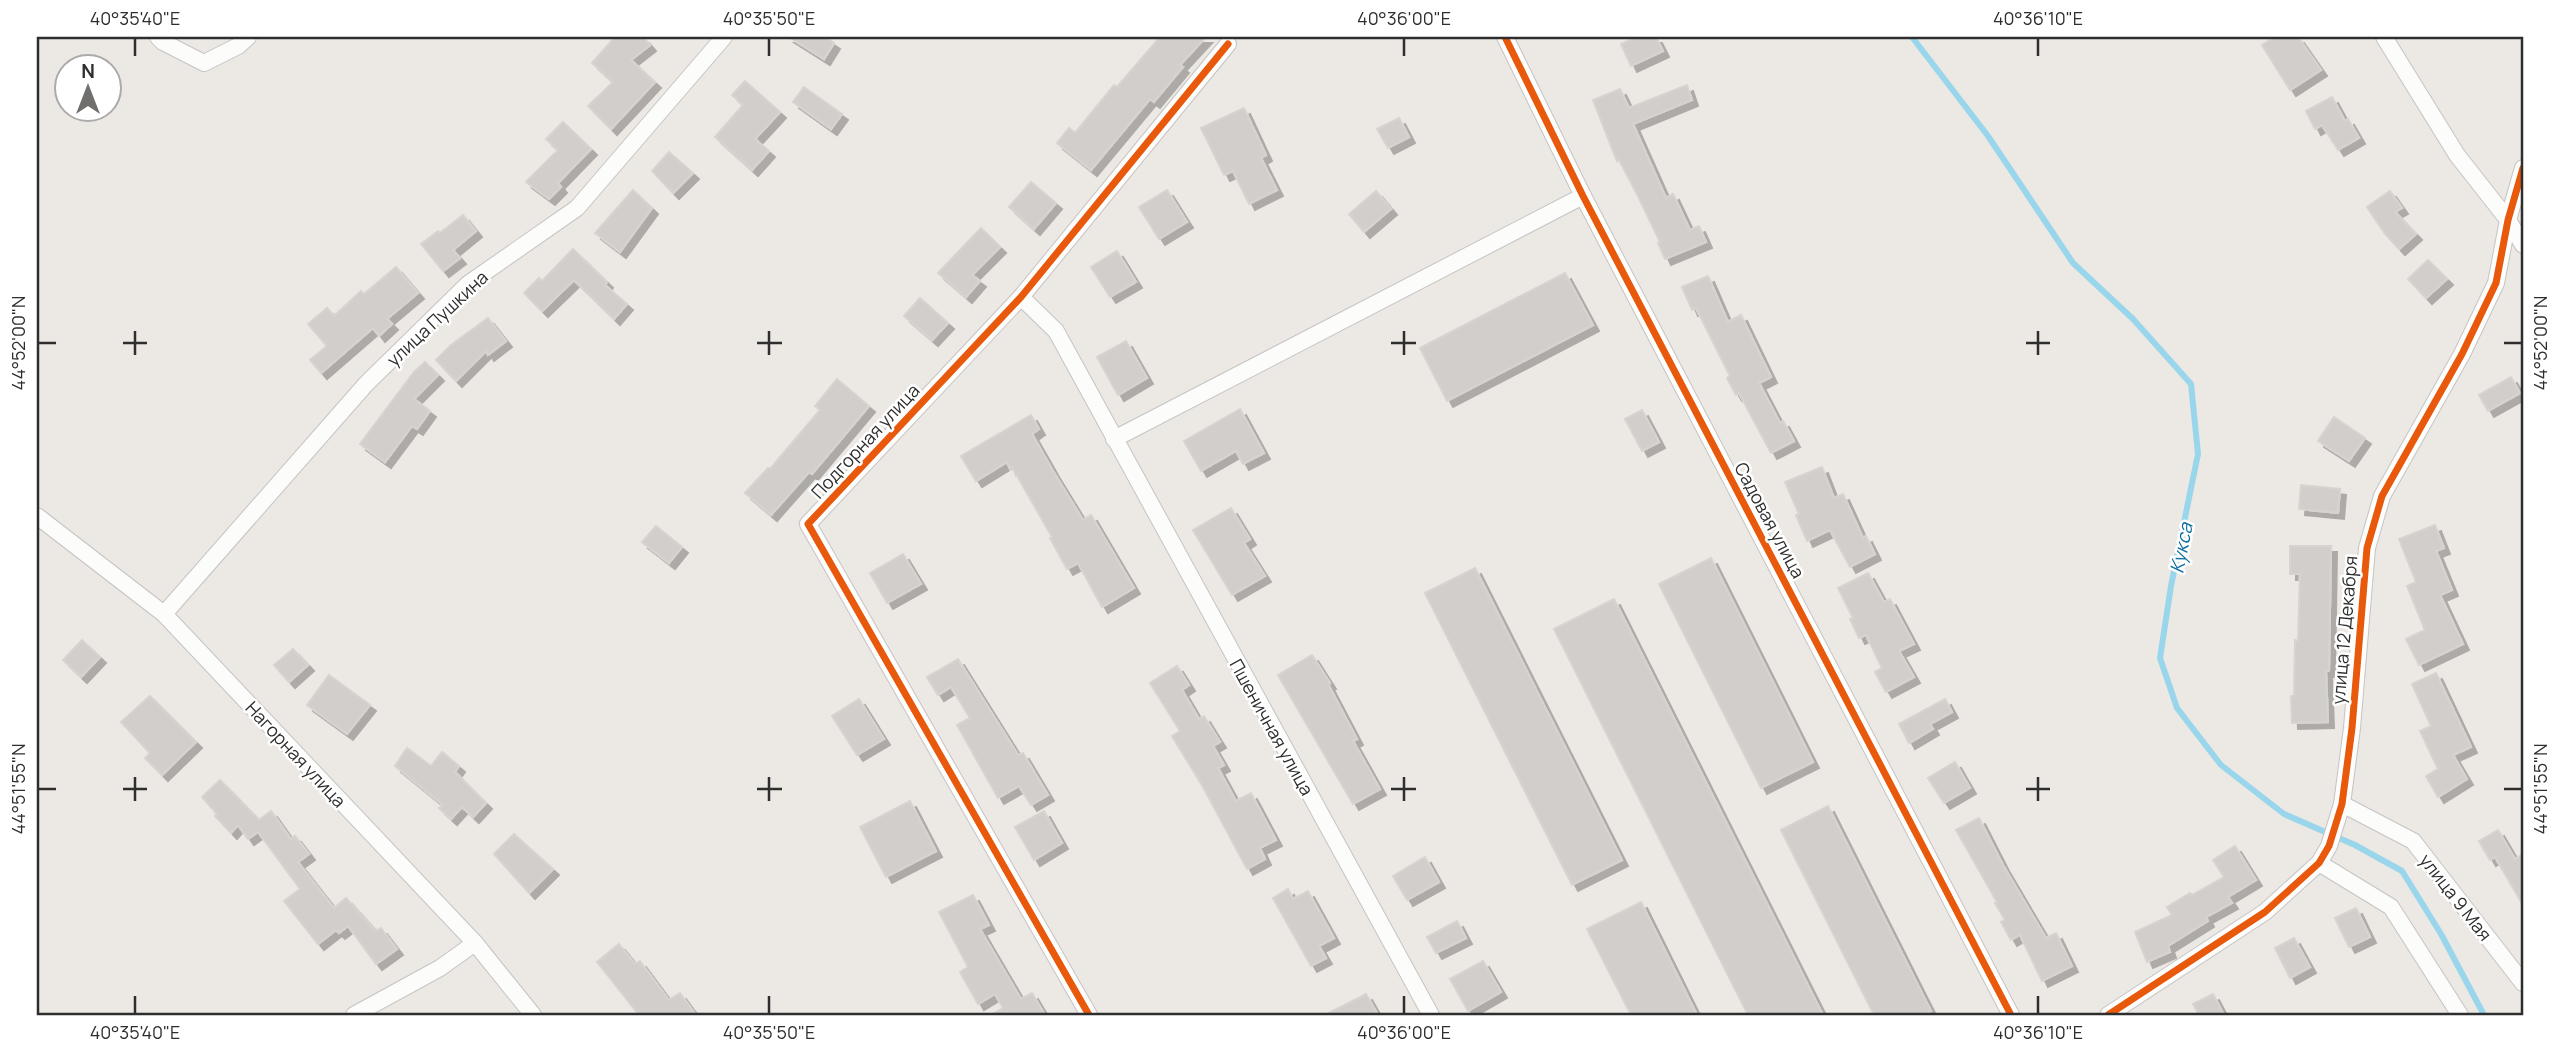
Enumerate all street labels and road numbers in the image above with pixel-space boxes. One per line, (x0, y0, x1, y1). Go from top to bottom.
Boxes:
street label: улица Пушкина (381, 265, 493, 371)
street label: Подгорная улица (806, 379, 924, 503)
street label: Садовая улица (1729, 458, 1811, 582)
street label: улица 12 Декабря (2326, 555, 2362, 705)
street label: Пшеничная улица (1225, 655, 1319, 799)
street label: Нагорная улица (241, 696, 351, 812)
street label: улица 9 Мая (2414, 849, 2498, 945)

